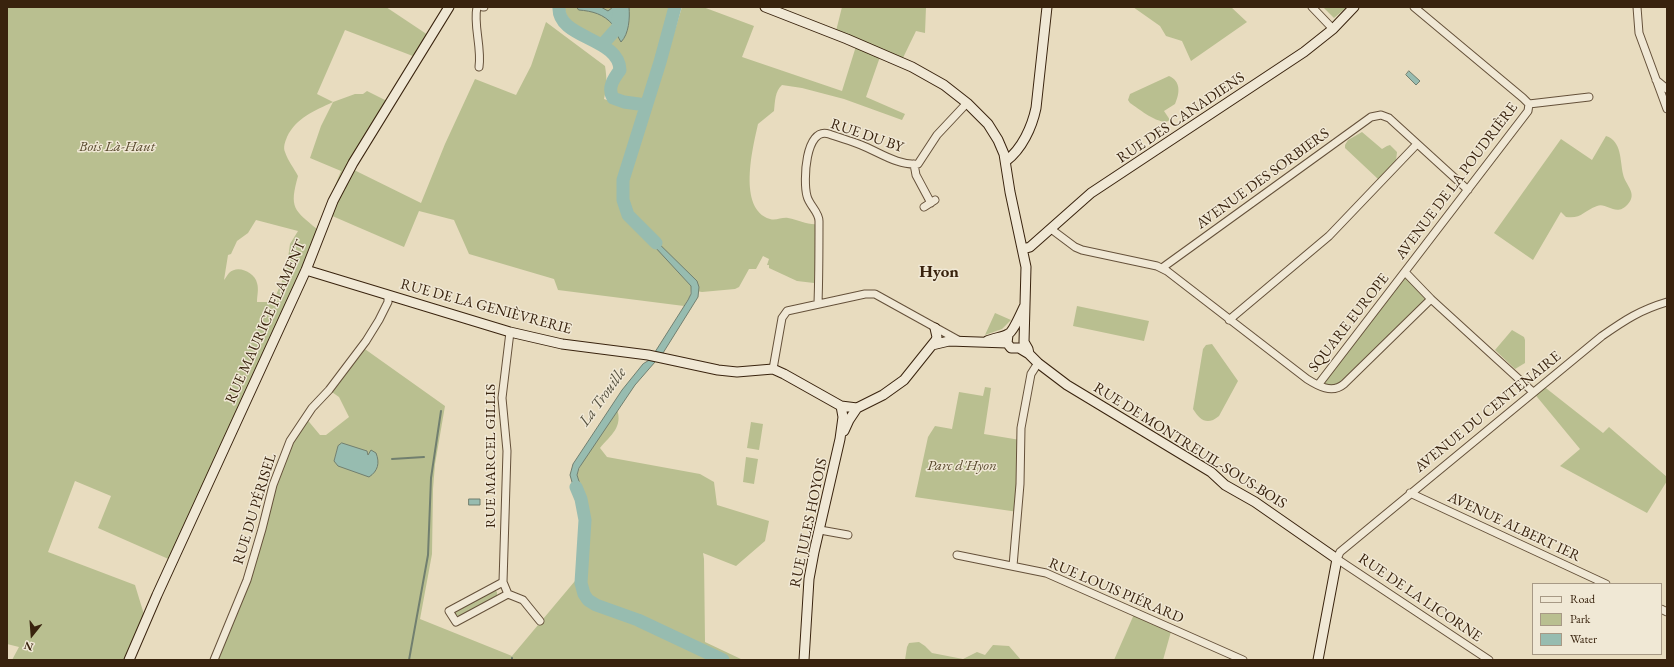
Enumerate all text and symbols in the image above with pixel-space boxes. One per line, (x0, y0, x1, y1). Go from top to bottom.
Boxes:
street label: RUE DES CANADIENS (1114, 69, 1248, 167)
street label: AVENUE DE LA POUDRIÈRE (1392, 99, 1522, 263)
street label: RUE DU BY (828, 115, 906, 157)
street label: AVENUE DES SORBIERS (1193, 125, 1333, 233)
park label: Bois Là-Haut (79, 138, 155, 156)
street label: RUE MAURICE FLAMENT (222, 238, 310, 406)
district label: Hyon (919, 262, 959, 282)
street label: SQUARE EUROPE (1305, 270, 1393, 376)
street label: RUE DE LA GENIÈVRERIE (398, 275, 574, 339)
street label: AVENUE DU CENTENAIRE (1411, 348, 1565, 476)
water label: La Trouille (575, 364, 631, 430)
street label: RUE DE MONTREUIL-SOUS-BOIS (1090, 379, 1290, 513)
street label: RUE MARCEL GILLIS (482, 384, 500, 528)
street label: RUE DU PÉRISEL (230, 451, 280, 567)
street label: RUE JULES HOYOIS (786, 457, 832, 589)
park label: Parc d'Hyon (927, 457, 997, 475)
street label: AVENUE ALBERT IER (1445, 488, 1583, 566)
street label: RUE DE LA LICORNE (1355, 550, 1485, 646)
street label: RUE LOUIS PIÉRARD (1046, 554, 1186, 628)
legend (1532, 583, 1662, 655)
text: Road (1570, 591, 1595, 607)
text: Park (1570, 611, 1590, 627)
north arrow (12, 615, 52, 655)
text: Water (1570, 631, 1597, 647)
text: N (22, 638, 35, 654)

